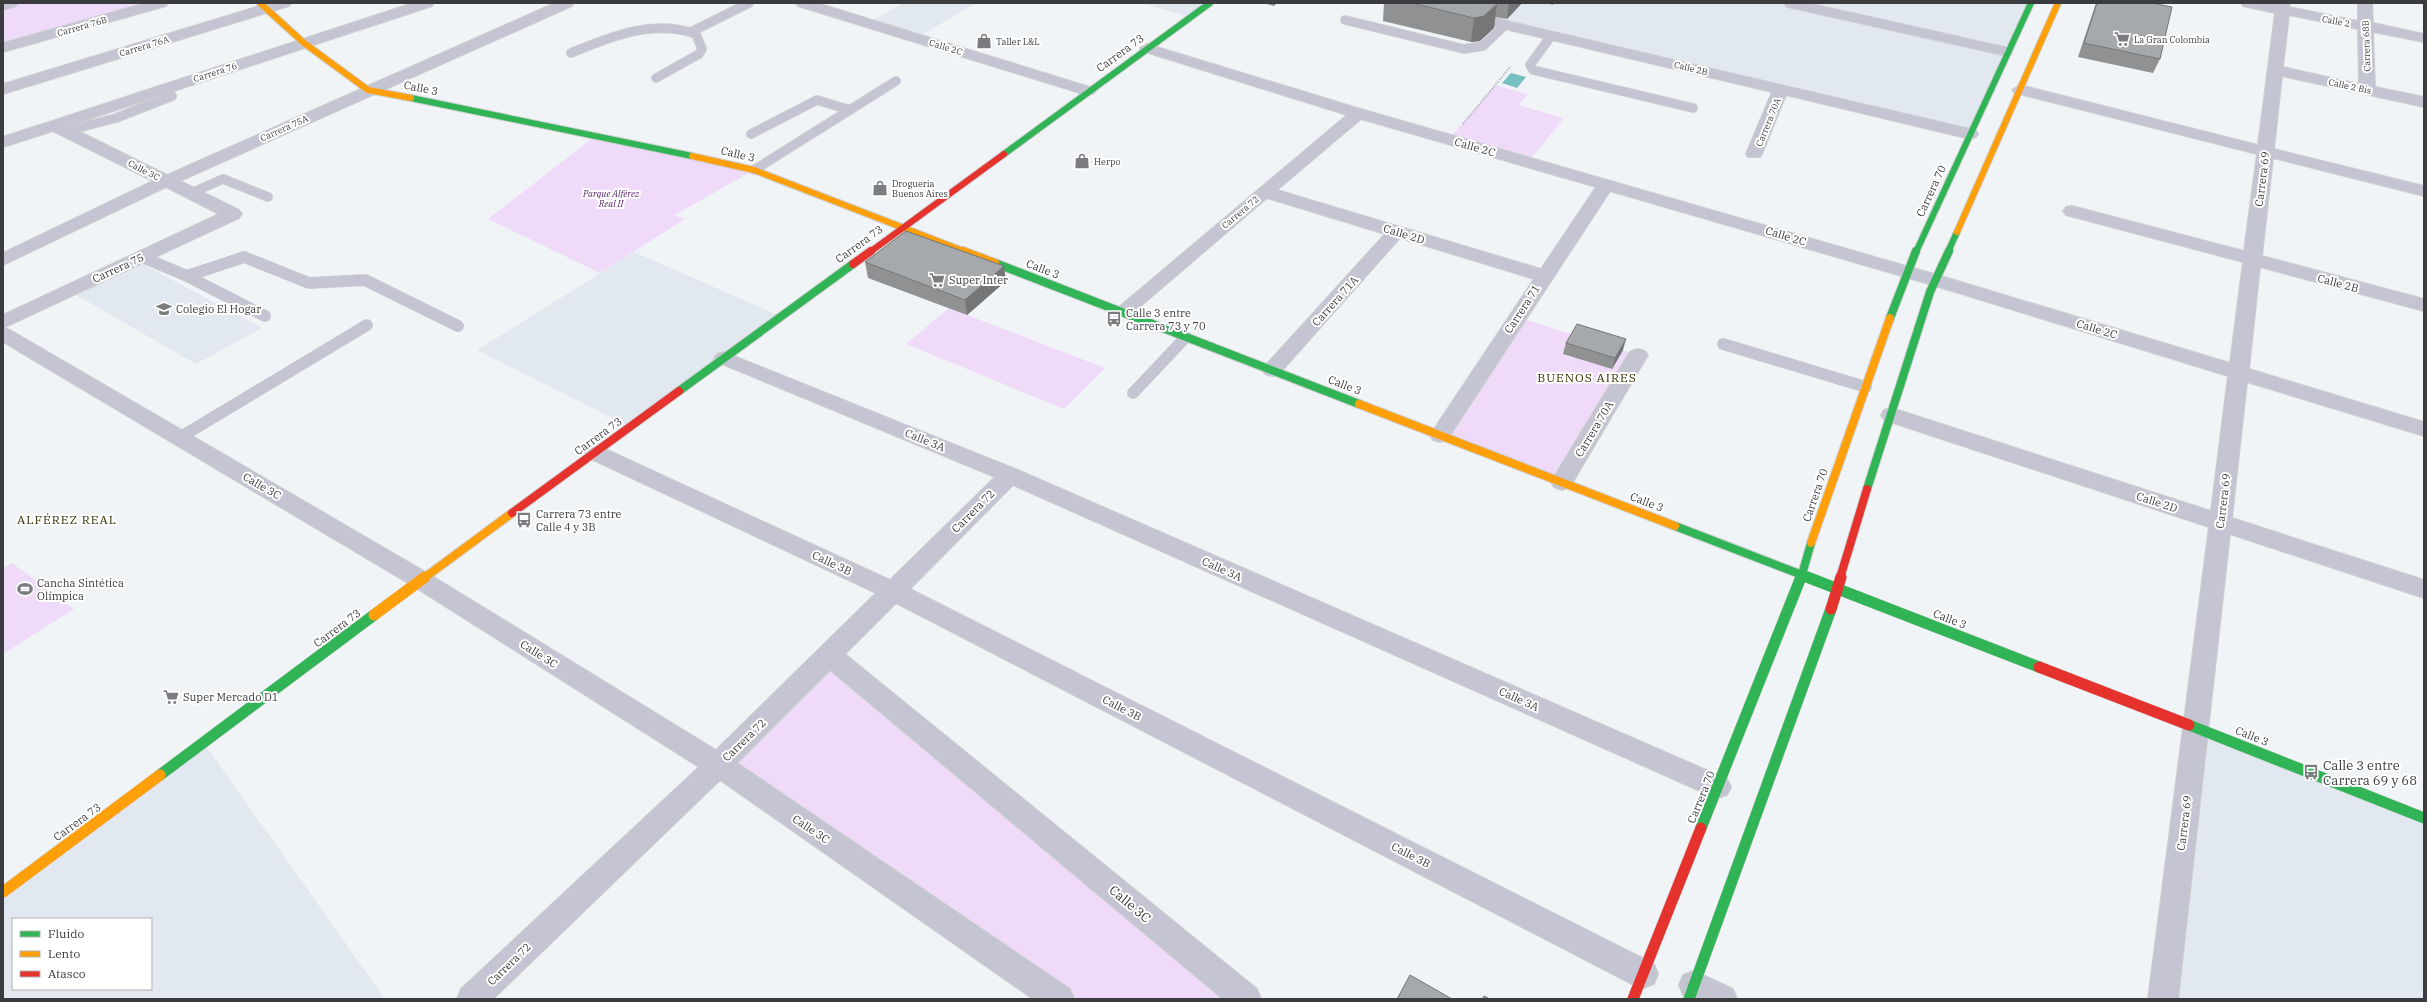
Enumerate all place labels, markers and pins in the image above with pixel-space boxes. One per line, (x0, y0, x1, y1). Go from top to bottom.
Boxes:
supermarket icon: La Gran Colombia (2113, 30, 2131, 48)
shop icon: Taller L&L (975, 32, 993, 50)
place label: La Gran Colombia (2134, 34, 2210, 45)
place label: Taller L&L (996, 36, 1040, 47)
shop icon: Herpo (1073, 152, 1091, 170)
place label: Herpo (1094, 156, 1121, 167)
place label: Drogueria Buenos Aires (892, 178, 948, 199)
shop icon: Drogueria Buenos Aires (871, 179, 889, 197)
supermarket icon: Super Inter (928, 271, 946, 289)
place label: Super Inter (949, 273, 1008, 287)
school or university icon: Colegio El Hogar (155, 300, 173, 318)
place label: Colegio El Hogar (176, 302, 261, 316)
place label: Calle 3 entre Carrera 73 y 70 (1126, 306, 1206, 333)
bus stop icon: Calle 3 entre Carrera 73 y 70 (1105, 310, 1123, 328)
place label: Carrera 73 entre Calle 4 y 3B (536, 507, 622, 534)
bus stop icon: Carrera 73 entre Calle 4 y 3B (515, 511, 533, 529)
place label: Cancha Sintética Olímpica (37, 576, 124, 603)
sports icon: Cancha Sintética Olímpica (16, 580, 34, 598)
supermarket icon: Super Mercado D1 (162, 688, 180, 706)
place label: Super Mercado D1 (183, 690, 278, 704)
place label: Calle 3 entre Carrera 69 y 68 (2323, 757, 2417, 789)
bus stop icon: Calle 3 entre Carrera 69 y 68 (2302, 763, 2320, 781)

